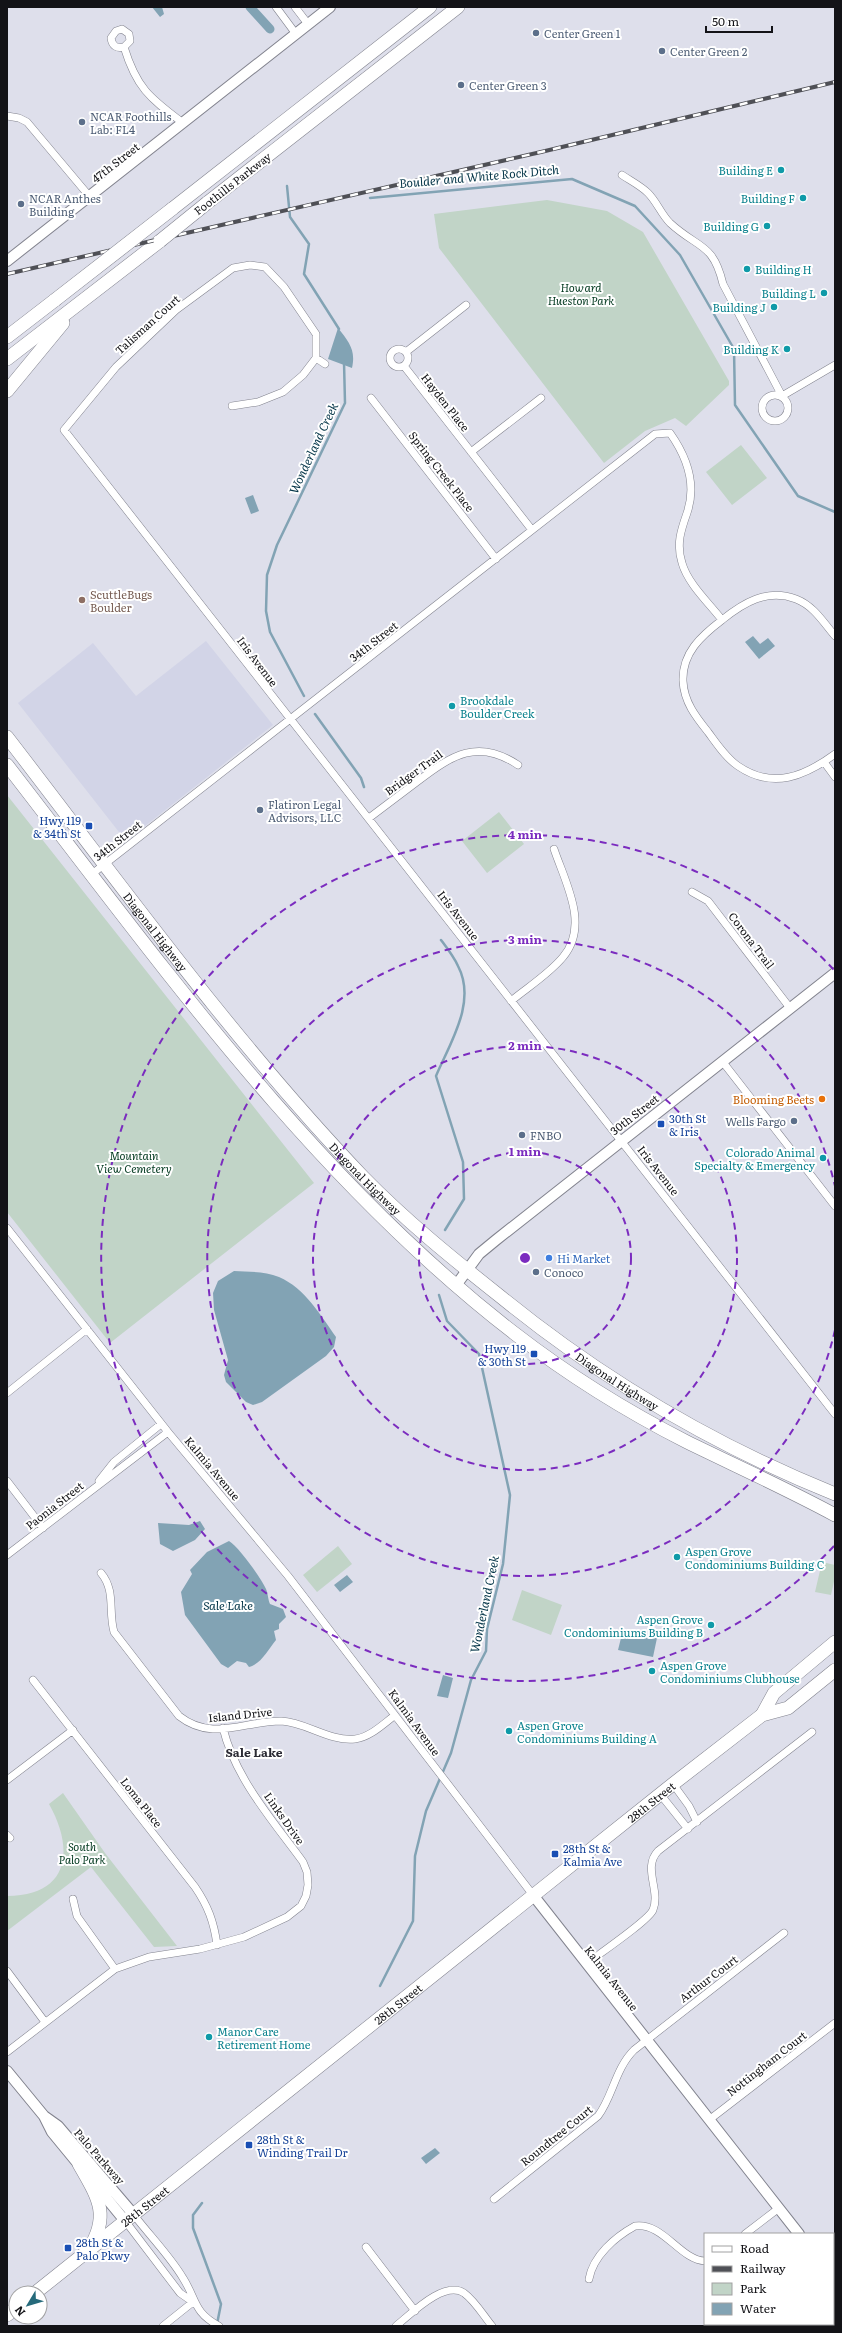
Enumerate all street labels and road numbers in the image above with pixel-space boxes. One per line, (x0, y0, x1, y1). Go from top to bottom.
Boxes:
street label: 47th Street (88, 138, 143, 186)
street label: Foothills Parkway (190, 147, 274, 218)
street label: Talisman Court (111, 290, 183, 357)
street label: Hayden Place (418, 370, 474, 435)
street label: Spring Creek Place (406, 427, 479, 515)
street label: 34th Street (345, 617, 401, 665)
street label: Iris Avenue (234, 633, 282, 690)
street label: Bridger Trail (381, 745, 446, 798)
street label: 34th Street (89, 816, 145, 864)
street label: Iris Avenue (434, 887, 484, 943)
street label: Diagonal Highway (120, 889, 192, 975)
street label: Corona Trail (725, 908, 779, 972)
street label: 30th Street (606, 1090, 662, 1138)
street label: Diagonal Highway (326, 1138, 405, 1219)
street label: Iris Avenue (634, 1142, 684, 1198)
street label: Diagonal Highway (573, 1348, 663, 1414)
street label: Kalmia Avenue (182, 1433, 245, 1504)
street label: Paonia Street (22, 1477, 87, 1533)
street label: Kalmia Avenue (385, 1685, 445, 1759)
street label: Island Drive (207, 1703, 273, 1725)
street label: Loma Place (117, 1774, 167, 1831)
street label: 28th Street (624, 1777, 679, 1826)
street label: Links Drive (261, 1789, 309, 1848)
street label: Kalmia Avenue (581, 1942, 643, 2014)
street label: Arthur Court (675, 1950, 741, 2005)
street label: 28th Street (370, 1979, 425, 2028)
street label: Nottingham Court (723, 2026, 810, 2099)
street label: Roundtree Court (517, 2101, 596, 2169)
street label: Palo Parkway (71, 2124, 129, 2188)
street label: 28th Street (117, 2181, 172, 2230)

